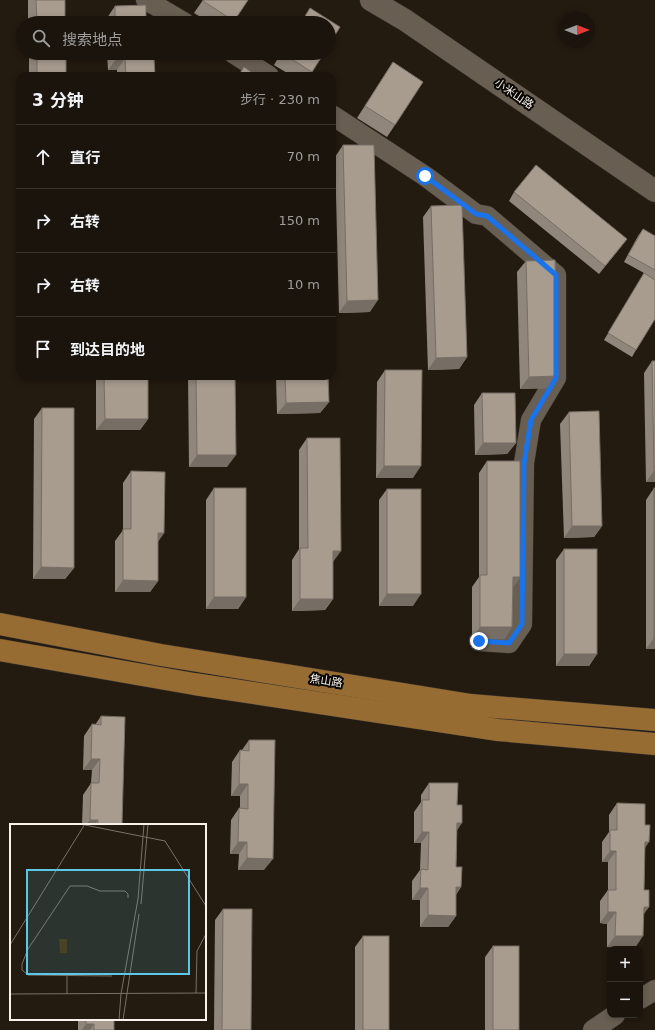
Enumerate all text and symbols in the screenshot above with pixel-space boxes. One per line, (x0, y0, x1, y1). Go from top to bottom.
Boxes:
north arrow (559, 12, 595, 48)
search box (16, 16, 336, 60)
icon: search (30, 27, 52, 49)
text: 搜索地点 (62, 31, 122, 49)
street label: 小米山路 (492, 76, 536, 112)
text: 3 分钟 (32, 90, 84, 110)
text: 步行 · 230 m (240, 92, 320, 107)
icon: ahead (32, 146, 54, 168)
text: 直行 (70, 149, 100, 167)
text: 70 m (287, 149, 320, 164)
route start (416, 167, 434, 185)
icon: right (32, 210, 54, 232)
text: 右转 (70, 213, 100, 231)
text: 150 m (278, 213, 320, 228)
icon: right (32, 274, 54, 296)
text: 右转 (70, 277, 100, 295)
text: 10 m (287, 277, 320, 292)
icon: arrive (32, 338, 54, 360)
text: 到达目的地 (70, 341, 145, 359)
route end (470, 632, 488, 650)
street label: 焦山路 (309, 672, 343, 690)
inset map (10, 824, 206, 1020)
map controls (607, 946, 643, 1018)
button: + (607, 946, 643, 982)
button: − (607, 982, 643, 1018)

